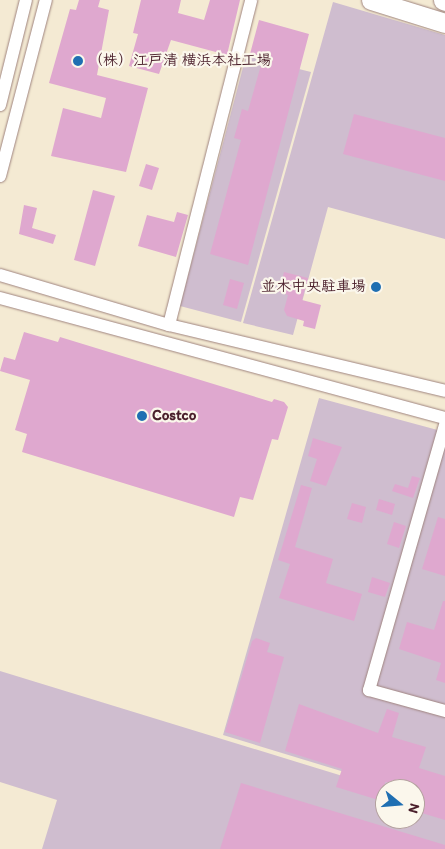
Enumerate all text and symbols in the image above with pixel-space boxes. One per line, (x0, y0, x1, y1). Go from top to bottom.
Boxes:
place label: （株）江戸清 横浜本社工場 (88, 52, 271, 70)
marker: （株）江戸清 横浜本社工場 (72, 55, 84, 67)
place label: 並木中央駐車場 (261, 278, 366, 296)
marker: 並木中央駐車場 (370, 281, 382, 293)
place label: Costco (152, 407, 196, 425)
marker: Costco (136, 410, 148, 422)
north arrow (375, 779, 425, 829)
text: N (404, 801, 423, 815)

